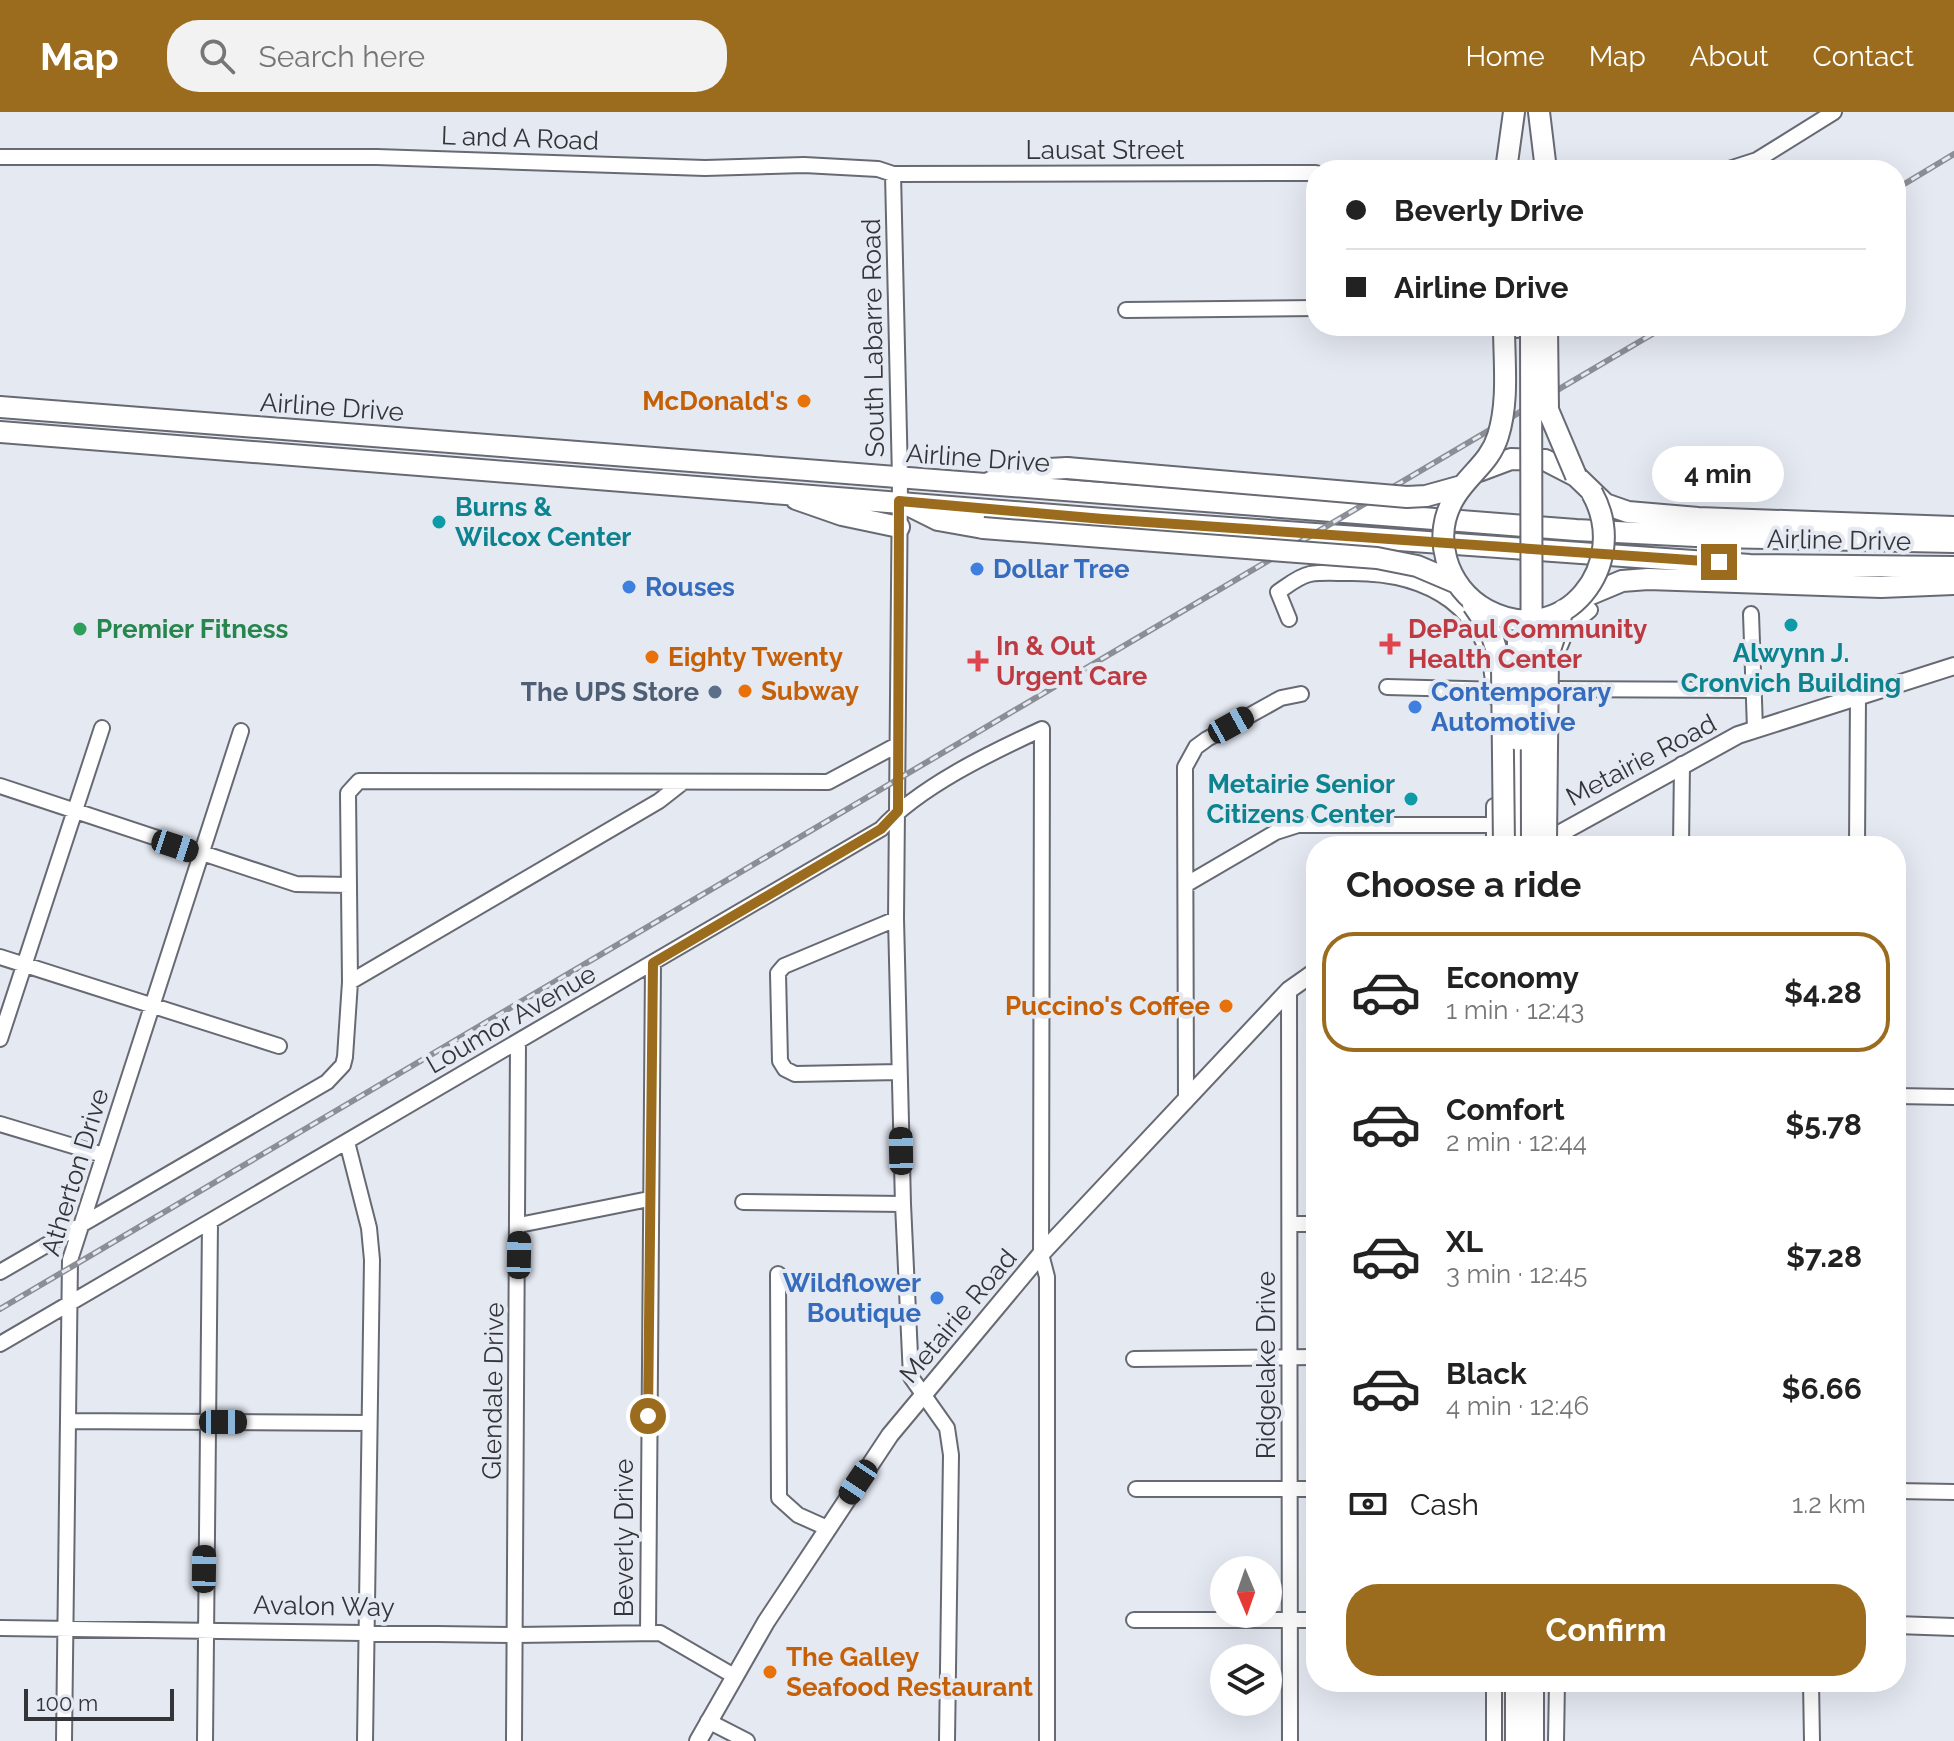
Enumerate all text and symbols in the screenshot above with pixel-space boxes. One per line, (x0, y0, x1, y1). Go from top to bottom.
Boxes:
search box (167, 20, 727, 92)
text: Map (40, 34, 119, 79)
icon: search (195, 34, 239, 78)
text: Search here (259, 39, 425, 74)
text: Home (1465, 40, 1545, 73)
text: Map (1589, 40, 1646, 73)
text: About (1690, 40, 1769, 73)
text: Contact (1813, 40, 1914, 73)
street label: L and A Road (440, 120, 600, 156)
street label: Lausat Street (1026, 135, 1185, 165)
text: Beverly Drive (1394, 193, 1584, 228)
street label: South Labarre Road (856, 218, 890, 458)
text: Airline Drive (1394, 270, 1568, 305)
place label: McDonald's (642, 386, 788, 416)
street label: Airline Drive (259, 387, 405, 427)
marker: McDonald's (795, 392, 813, 410)
street label: Airline Drive (905, 438, 1051, 478)
callout: 4 min (1653, 446, 1785, 502)
text: 4 min (1684, 459, 1752, 489)
place label: Burns & Wilcox Center (455, 492, 631, 552)
marker: Burns & Wilcox Center (430, 513, 448, 531)
street label: Airline Drive (1767, 524, 1911, 556)
route end (1701, 544, 1737, 580)
place label: Dollar Tree (993, 554, 1130, 584)
marker: Dollar Tree (968, 560, 986, 578)
place label: Rouses (645, 572, 735, 602)
marker: Rouses (620, 578, 638, 596)
place label: Premier Fitness (96, 614, 288, 644)
place label: DePaul Community Health Center (1408, 614, 1647, 674)
marker: Alwynn J. Cronvich Building (1782, 616, 1800, 634)
marker: Premier Fitness (71, 620, 89, 638)
place label: In & Out Urgent Care (996, 631, 1148, 691)
marker: DePaul Community Health Center (1379, 633, 1401, 655)
place label: Alwynn J. Cronvich Building (1681, 638, 1901, 698)
place label: Eighty Twenty (668, 642, 843, 672)
marker: Eighty Twenty (643, 648, 661, 666)
marker: In & Out Urgent Care (967, 650, 989, 672)
place label: Subway (761, 676, 859, 706)
place label: The UPS Store (521, 677, 699, 707)
place label: Contemporary Automotive (1431, 677, 1611, 737)
marker: Subway (736, 682, 754, 700)
marker: The UPS Store (706, 683, 724, 701)
marker: Contemporary Automotive (1406, 698, 1424, 716)
car (1204, 703, 1258, 747)
street label: Metairie Road (1561, 708, 1721, 812)
place label: Metairie Senior Citizens Center (1207, 769, 1395, 829)
marker: Metairie Senior Citizens Center (1402, 790, 1420, 808)
car (148, 827, 202, 865)
text: Choose a ride (1346, 863, 1581, 905)
icon: car (1350, 956, 1422, 1028)
street label: Loumor Avenue (421, 958, 601, 1080)
text: Economy (1446, 960, 1579, 995)
text: $4.28 (1784, 975, 1862, 1010)
place label: Puccino's Coffee (1005, 991, 1210, 1021)
text: 1 min · 12:43 (1446, 995, 1584, 1025)
marker: Puccino's Coffee (1217, 997, 1235, 1015)
street label: Atherton Drive (35, 1085, 115, 1259)
icon: car (1350, 1088, 1422, 1160)
text: Comfort (1446, 1092, 1565, 1127)
text: $5.78 (1785, 1107, 1862, 1142)
car (889, 1127, 913, 1175)
text: 2 min · 12:44 (1446, 1127, 1587, 1157)
icon: car (1350, 1220, 1422, 1292)
text: XL (1446, 1224, 1483, 1259)
car (507, 1231, 531, 1279)
text: $7.28 (1786, 1239, 1862, 1274)
street label: Metairie Road (893, 1243, 1023, 1389)
text: 3 min · 12:45 (1446, 1259, 1587, 1289)
place label: Wildflower Boutique (783, 1268, 921, 1328)
street label: Ridgelake Drive (1251, 1271, 1281, 1459)
marker: Wildflower Boutique (928, 1289, 946, 1307)
street label: Glendale Drive (476, 1302, 510, 1480)
icon: car (1350, 1352, 1422, 1424)
text: Black (1446, 1356, 1527, 1391)
text: $6.66 (1782, 1371, 1862, 1406)
text: 4 min · 12:46 (1446, 1391, 1589, 1421)
route start (630, 1398, 666, 1434)
car (199, 1410, 247, 1434)
car (835, 1455, 881, 1509)
street label: Beverly Drive (609, 1459, 639, 1617)
icon: cash (1346, 1482, 1390, 1526)
text: Cash (1410, 1487, 1479, 1522)
text: 1.2 km (1792, 1489, 1866, 1519)
car (192, 1545, 216, 1593)
north arrow (1210, 1556, 1282, 1628)
map controls (1210, 1556, 1282, 1716)
button: Confirm (1346, 1584, 1866, 1676)
street label: Avalon Way (253, 1590, 395, 1622)
place label: The Galley Seafood Restaurant (786, 1642, 1033, 1702)
button: layers (1210, 1644, 1282, 1716)
marker: The Galley Seafood Restaurant (761, 1663, 779, 1681)
scale bar (24, 1685, 174, 1721)
text: 100 m (36, 1690, 98, 1716)

